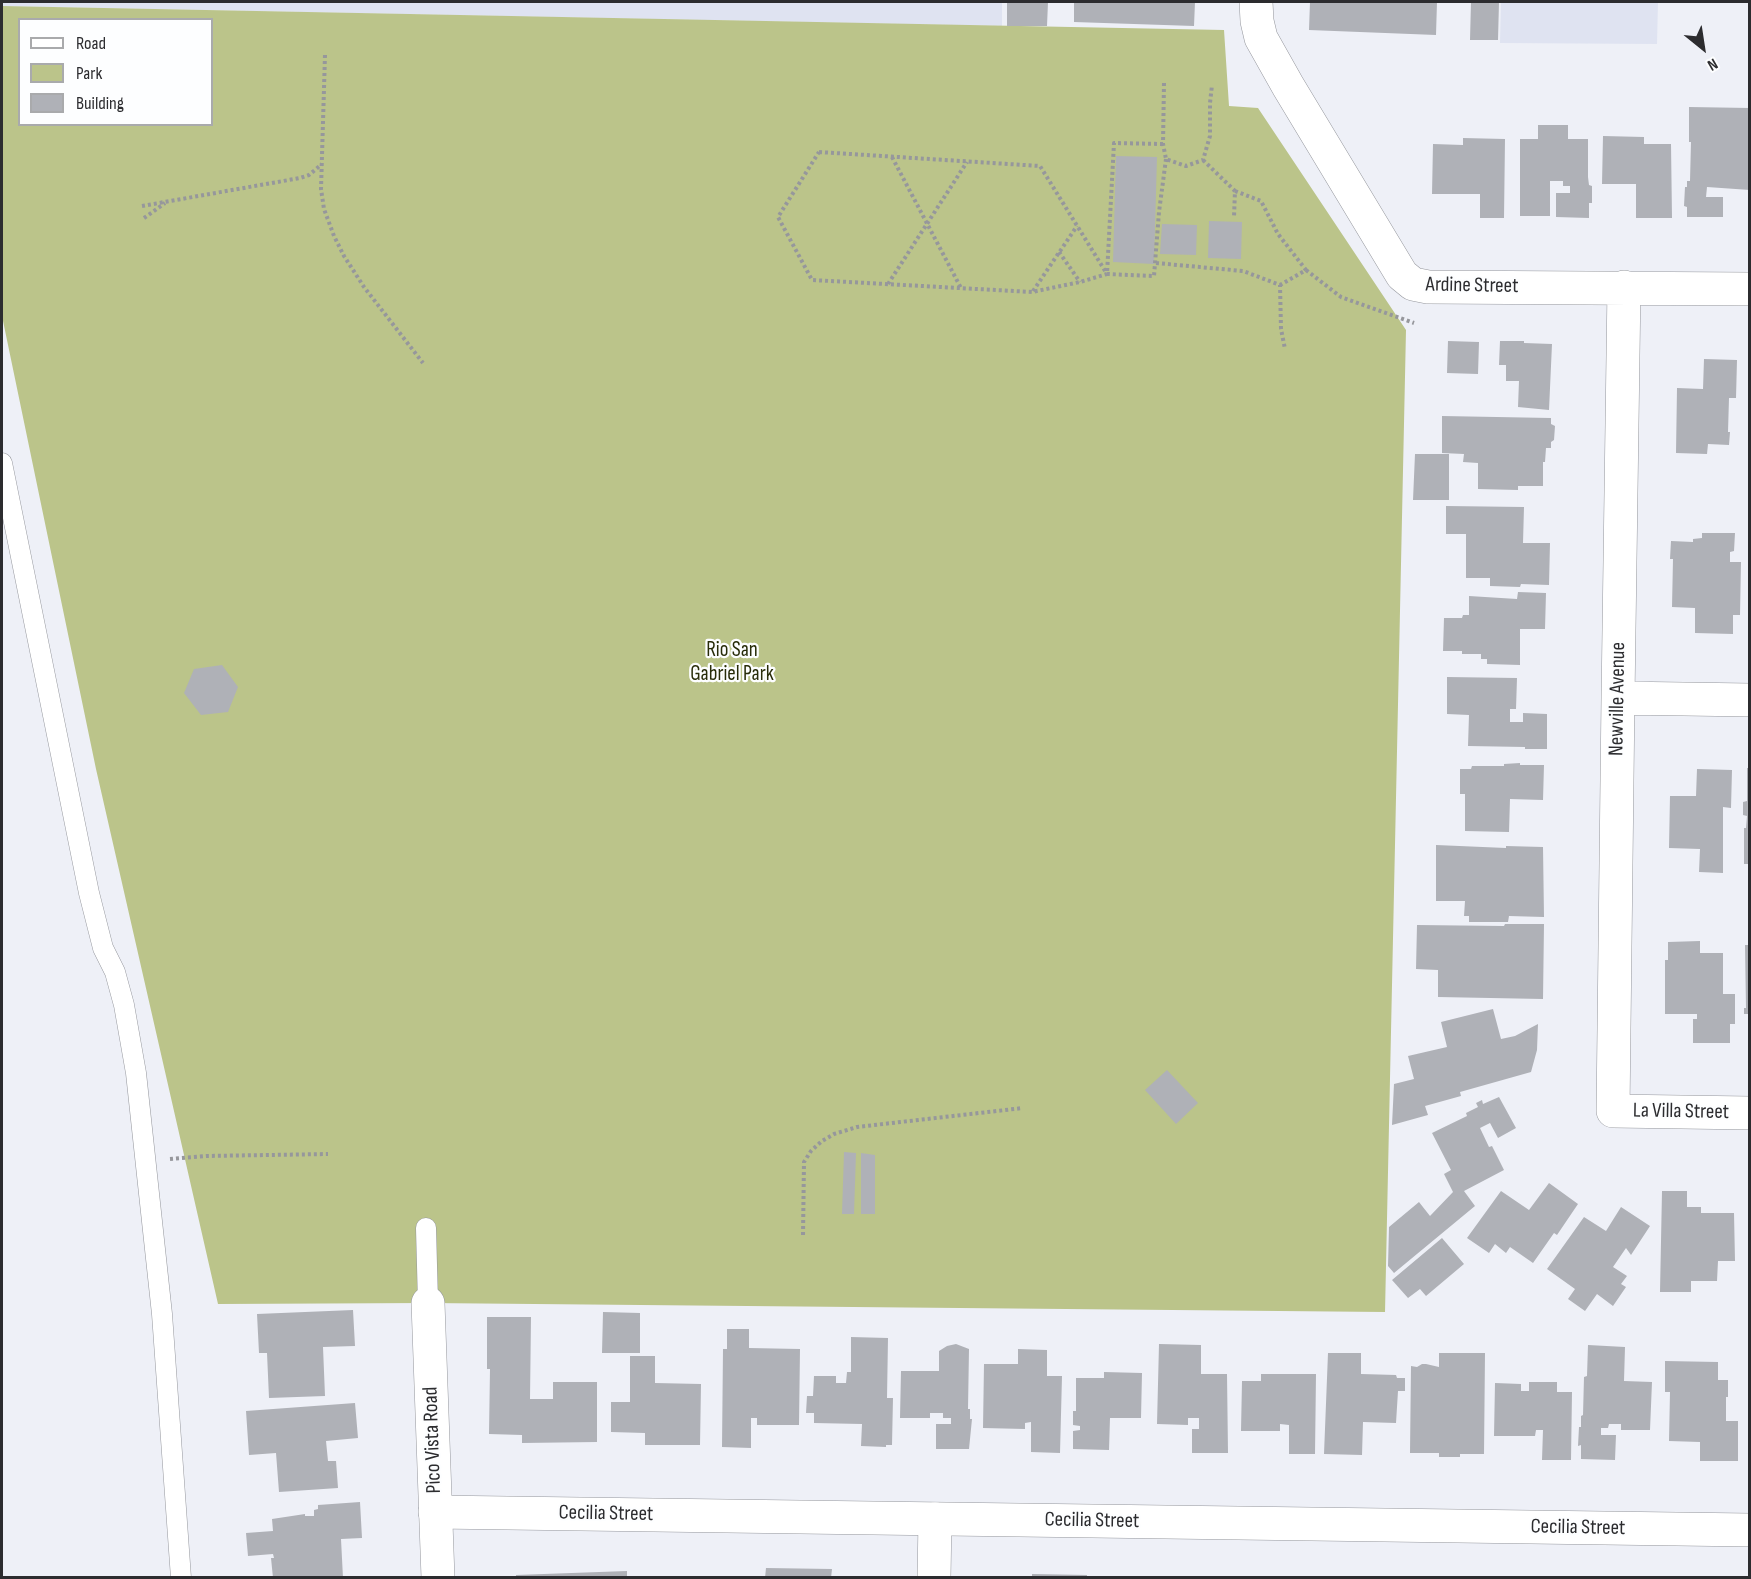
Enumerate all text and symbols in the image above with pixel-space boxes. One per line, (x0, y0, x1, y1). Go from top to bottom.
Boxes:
legend (18, 18, 213, 126)
north arrow (1673, 18, 1733, 78)
text: Road (76, 33, 106, 54)
text: N (1704, 54, 1721, 74)
text: Park (76, 63, 102, 84)
text: Building (76, 93, 124, 114)
street label: Ardine Street (1425, 273, 1519, 299)
park label: Rio San Gabriel Park (690, 638, 774, 688)
street label: Newville Avenue (1604, 642, 1632, 756)
street label: La Villa Street (1633, 1099, 1729, 1125)
street label: Pico Vista Road (419, 1386, 447, 1494)
street label: Cecilia Street (558, 1501, 654, 1527)
street label: Cecilia Street (1044, 1508, 1140, 1534)
street label: Cecilia Street (1530, 1515, 1626, 1541)

